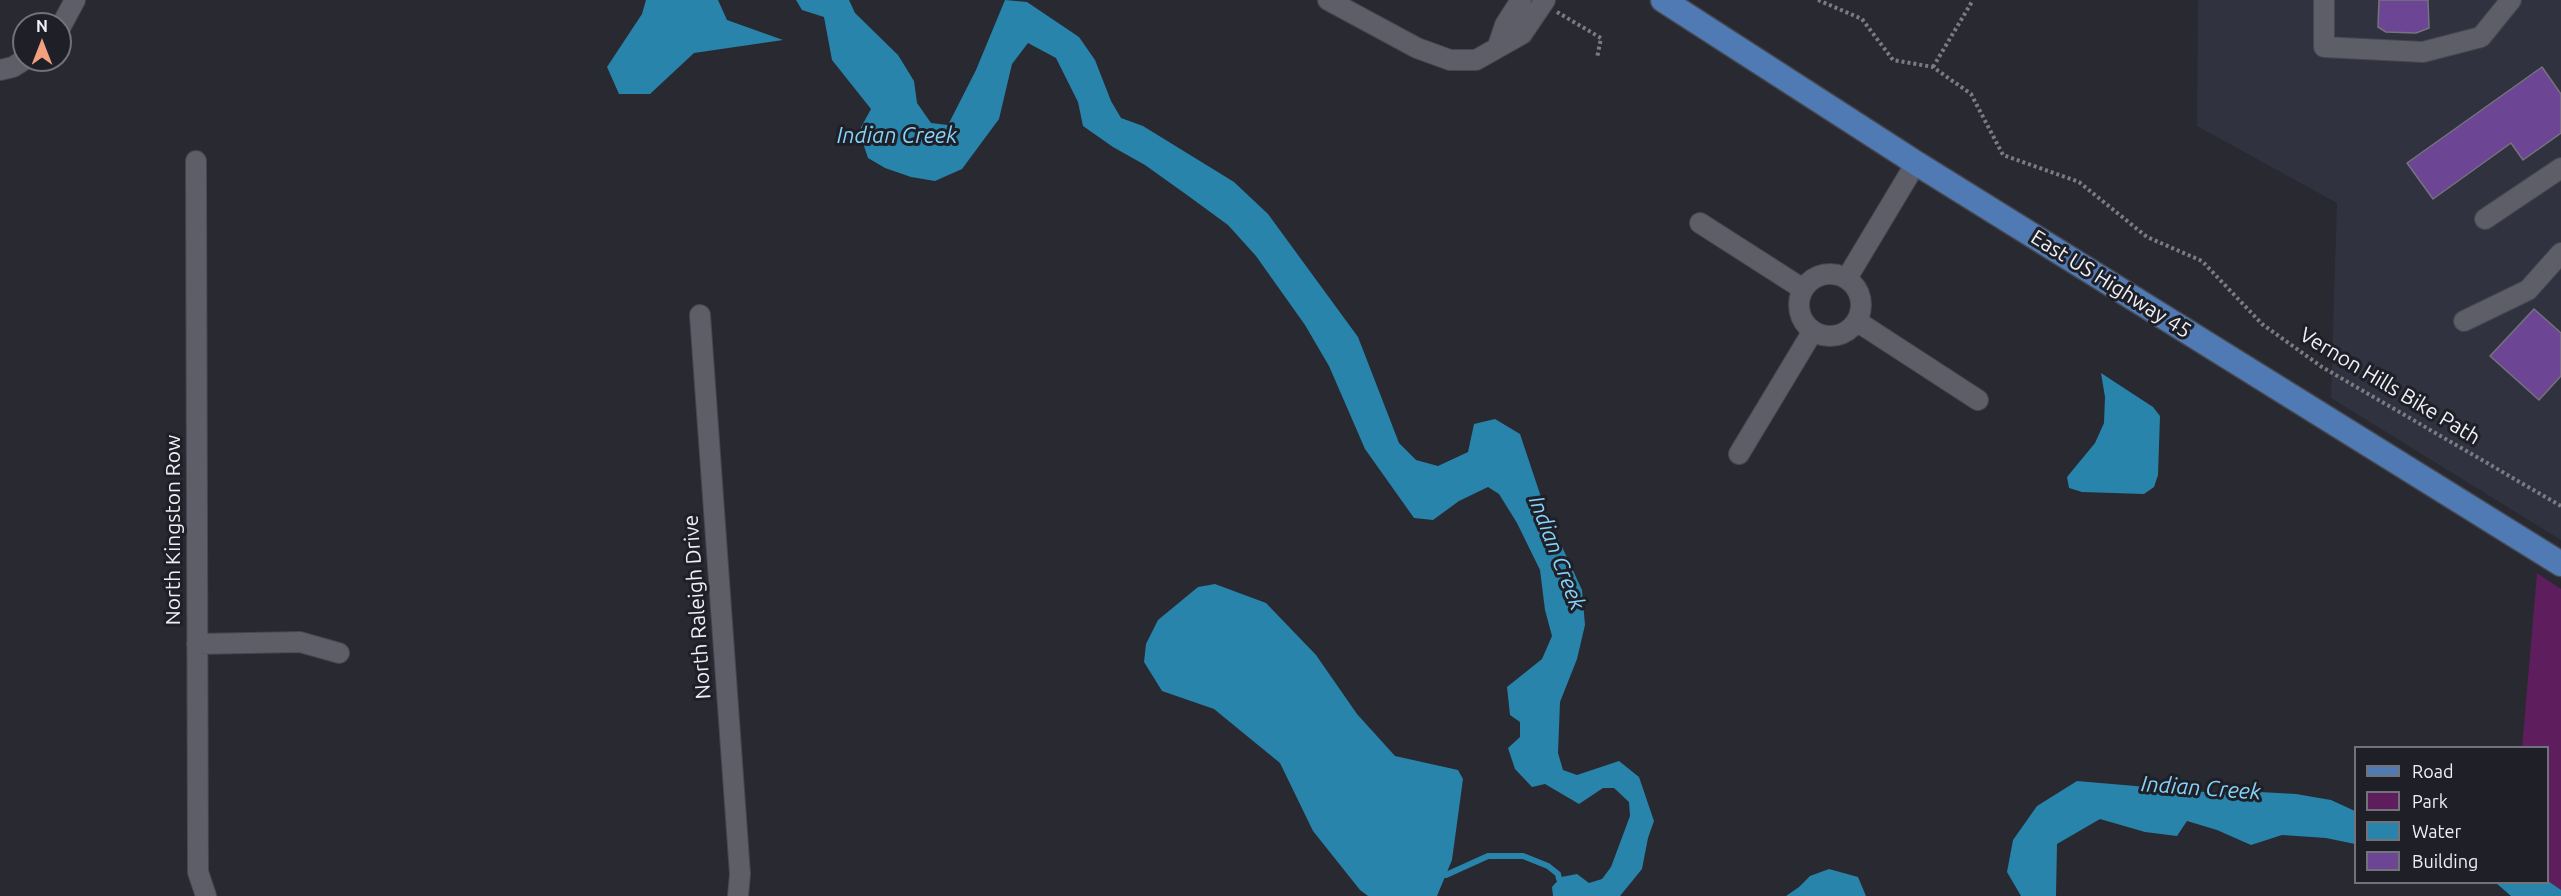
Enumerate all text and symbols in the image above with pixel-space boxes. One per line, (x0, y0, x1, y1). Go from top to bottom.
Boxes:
north arrow (12, 12, 72, 72)
text: N (36, 17, 48, 35)
water label: Indian Creek (837, 123, 957, 149)
street label: East US Highway 45 (2026, 224, 2196, 344)
street label: Vernon Hills Bike Path (2295, 322, 2485, 450)
street label: North Kingston Row (160, 435, 186, 625)
water label: Indian Creek (1523, 492, 1591, 614)
street label: North Raleigh Drive (678, 514, 716, 700)
legend (2354, 746, 2549, 884)
text: Road (2412, 761, 2454, 781)
water label: Indian Creek (2140, 771, 2262, 805)
text: Park (2412, 791, 2448, 811)
text: Water (2412, 821, 2461, 841)
text: Building (2412, 851, 2478, 871)

